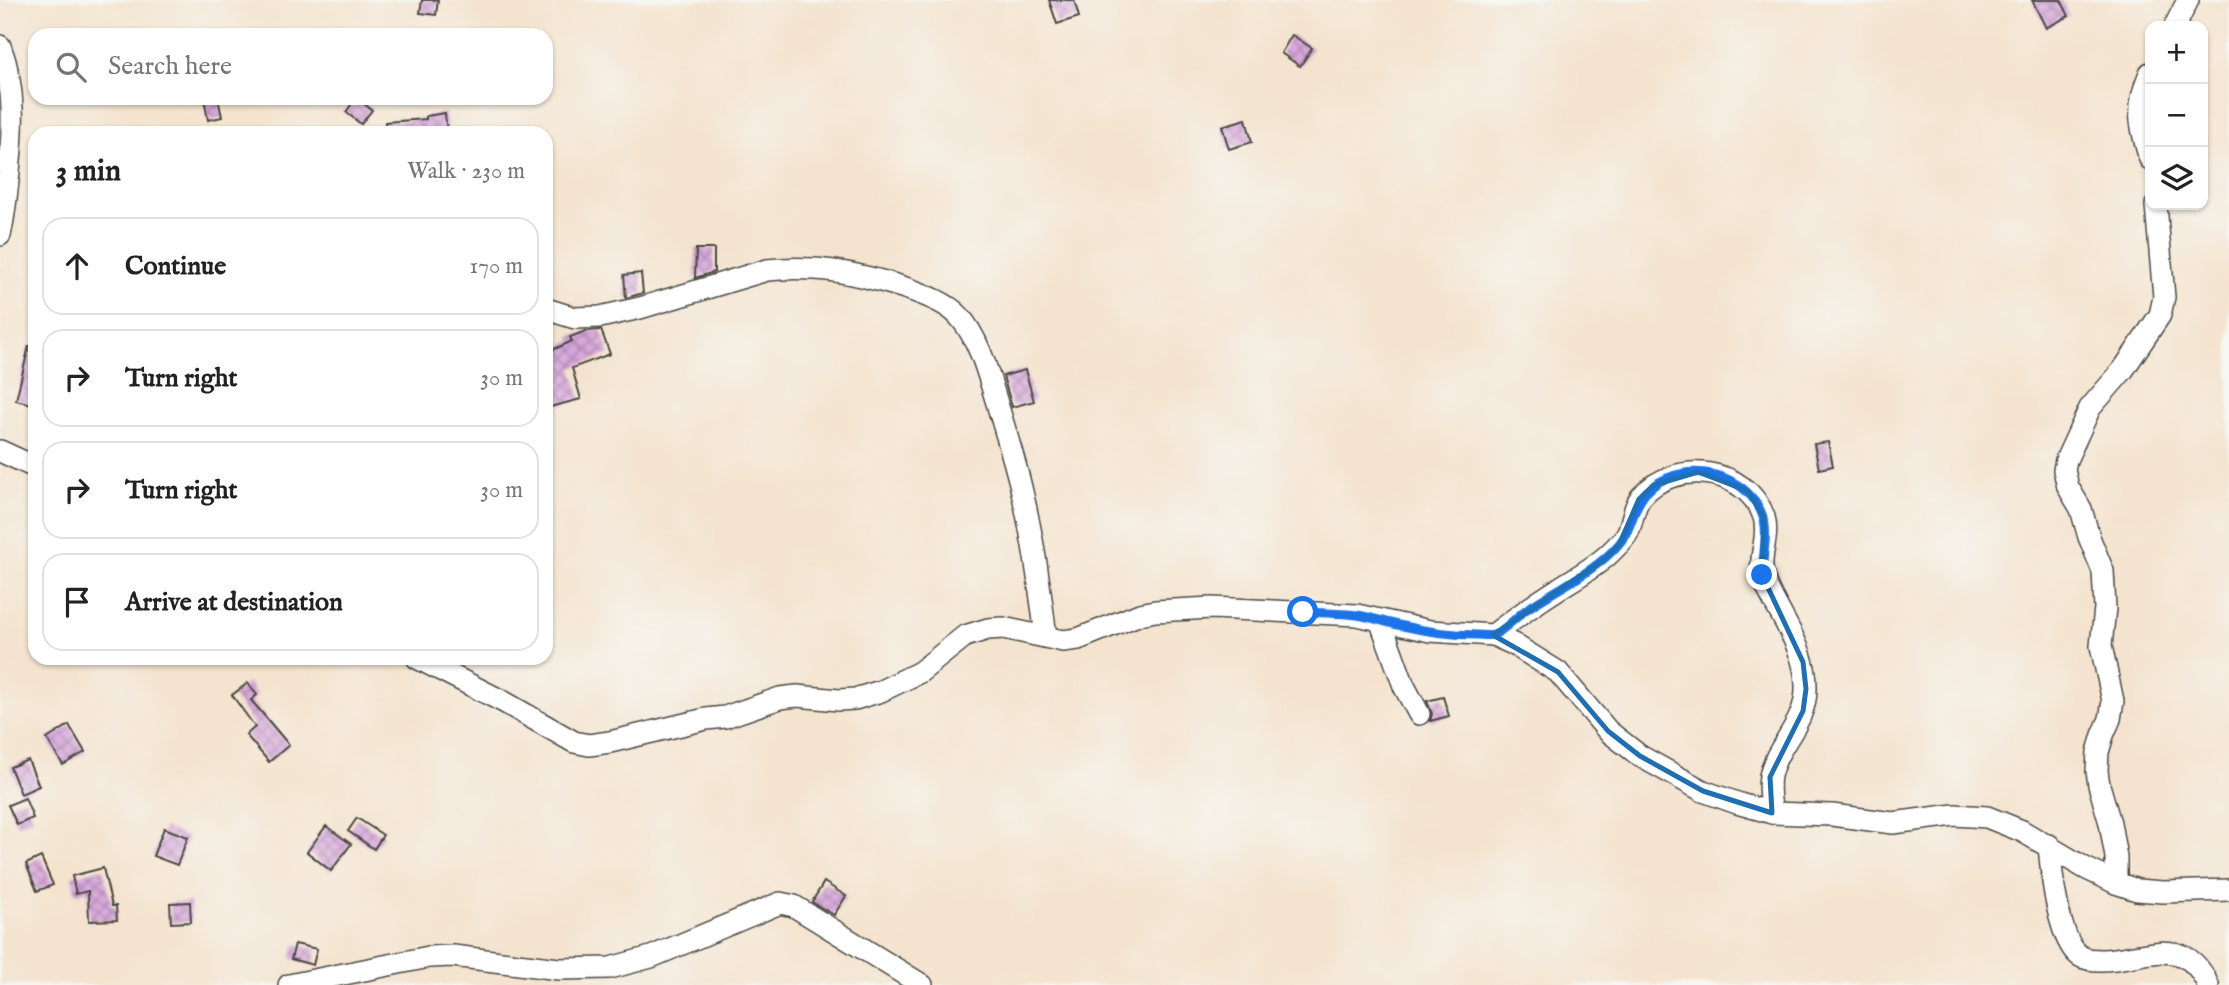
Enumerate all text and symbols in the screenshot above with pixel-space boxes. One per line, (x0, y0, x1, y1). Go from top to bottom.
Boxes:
map controls (2145, 21, 2208, 210)
button: + (2145, 21, 2208, 84)
search box (28, 28, 553, 105)
icon: search (52, 48, 90, 86)
text: Search here (108, 50, 232, 83)
button: − (2145, 84, 2208, 147)
button: layers (2145, 147, 2208, 210)
text: 3 min (56, 153, 121, 191)
text: Walk · 230 m (407, 157, 525, 186)
icon: ahead (58, 247, 96, 285)
text: Continue (125, 250, 226, 283)
text: 170 m (470, 252, 523, 281)
icon: right (58, 359, 96, 397)
text: Turn right (125, 362, 238, 395)
text: 30 m (480, 364, 523, 393)
icon: right (58, 471, 96, 509)
text: Turn right (125, 474, 238, 507)
text: 30 m (480, 476, 523, 505)
route end (1746, 559, 1777, 590)
icon: arrive (58, 583, 96, 621)
text: Arrive at destination (125, 586, 343, 619)
route start (1287, 596, 1318, 627)

